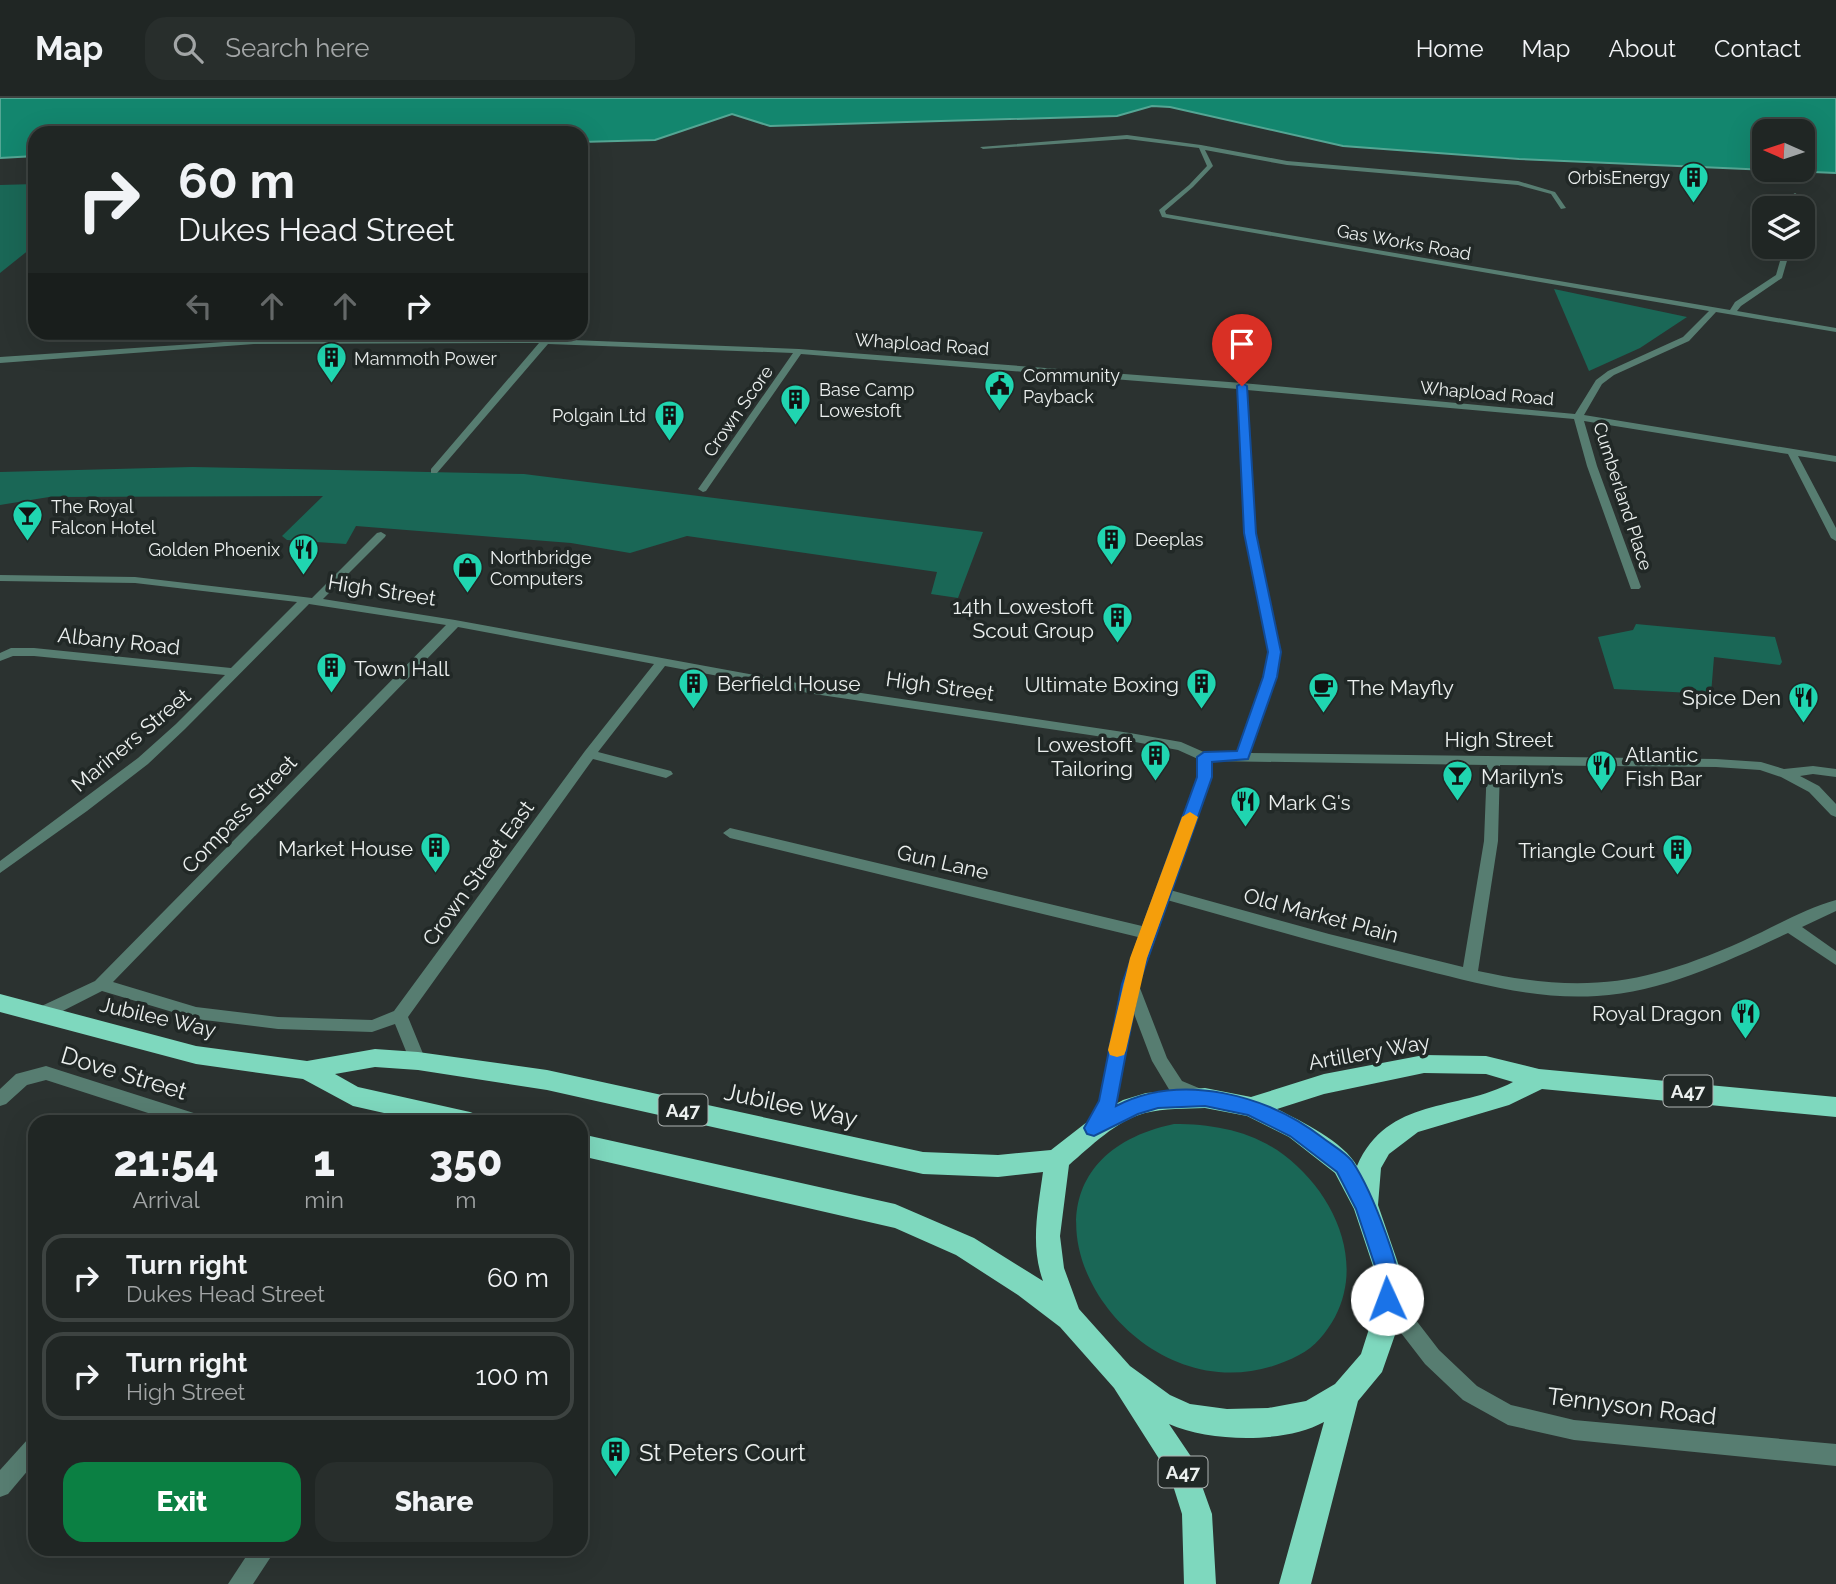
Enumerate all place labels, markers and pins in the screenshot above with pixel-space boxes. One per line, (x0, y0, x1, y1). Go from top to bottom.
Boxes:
building icon: OrbisEnergy (1676, 160, 1710, 204)
place label: OrbisEnergy (1568, 167, 1670, 188)
pin (1212, 314, 1272, 386)
building icon: Mammoth Power (314, 341, 348, 385)
place label: Mammoth Power (354, 348, 498, 369)
place label: Community Payback (1023, 365, 1120, 407)
public building icon: Community Payback (983, 368, 1017, 412)
place label: Base Camp Lowestoft (819, 379, 914, 421)
building icon: Base Camp Lowestoft (779, 382, 813, 426)
building icon: Polgain Ltd (652, 398, 686, 442)
place label: Polgain Ltd (552, 405, 646, 426)
place label: The Royal Falcon Hotel (51, 496, 156, 538)
bar icon: The Royal Falcon Hotel (11, 499, 45, 543)
building icon: Deeplas (1095, 522, 1129, 566)
place label: Deeplas (1135, 529, 1204, 550)
restaurant icon: Golden Phoenix (286, 532, 320, 576)
place label: Golden Phoenix (148, 539, 280, 560)
place label: Northbridge Computers (490, 547, 592, 589)
shop icon: Northbridge Computers (450, 550, 484, 594)
place label: 14th Lowestoft Scout Group (953, 594, 1094, 643)
building icon: 14th Lowestoft Scout Group (1100, 601, 1134, 645)
building icon: Town Hall (314, 651, 348, 695)
place label: Town Hall (354, 656, 450, 681)
building icon: Berfield House (677, 666, 711, 710)
building icon: Ultimate Boxing (1185, 667, 1219, 711)
cafe icon: The Mayfly (1307, 670, 1341, 714)
place label: Berfield House (717, 671, 860, 696)
place label: Ultimate Boxing (1024, 672, 1179, 697)
place label: The Mayfly (1347, 675, 1454, 700)
restaurant icon: Spice Den (1787, 680, 1821, 724)
place label: Spice Den (1682, 685, 1781, 710)
place label: Lowestoft Tailoring (1037, 732, 1133, 781)
building icon: Lowestoft Tailoring (1139, 739, 1173, 783)
place label: Atlantic Fish Bar (1625, 742, 1703, 791)
restaurant icon: Atlantic Fish Bar (1585, 749, 1619, 793)
bar icon: Marilyn’s (1441, 759, 1475, 803)
place label: Marilyn’s (1481, 764, 1563, 789)
restaurant icon: Mark G's (1228, 785, 1262, 829)
place label: Mark G's (1268, 790, 1351, 815)
building icon: Market House (419, 831, 453, 875)
building icon: Triangle Court (1661, 833, 1695, 877)
place label: Market House (278, 836, 413, 861)
place label: Triangle Court (1518, 838, 1655, 863)
restaurant icon: Royal Dragon (1728, 996, 1762, 1040)
place label: Royal Dragon (1592, 1001, 1722, 1026)
building icon: St Peters Court (599, 1435, 633, 1479)
place label: St Peters Court (639, 1438, 806, 1467)

